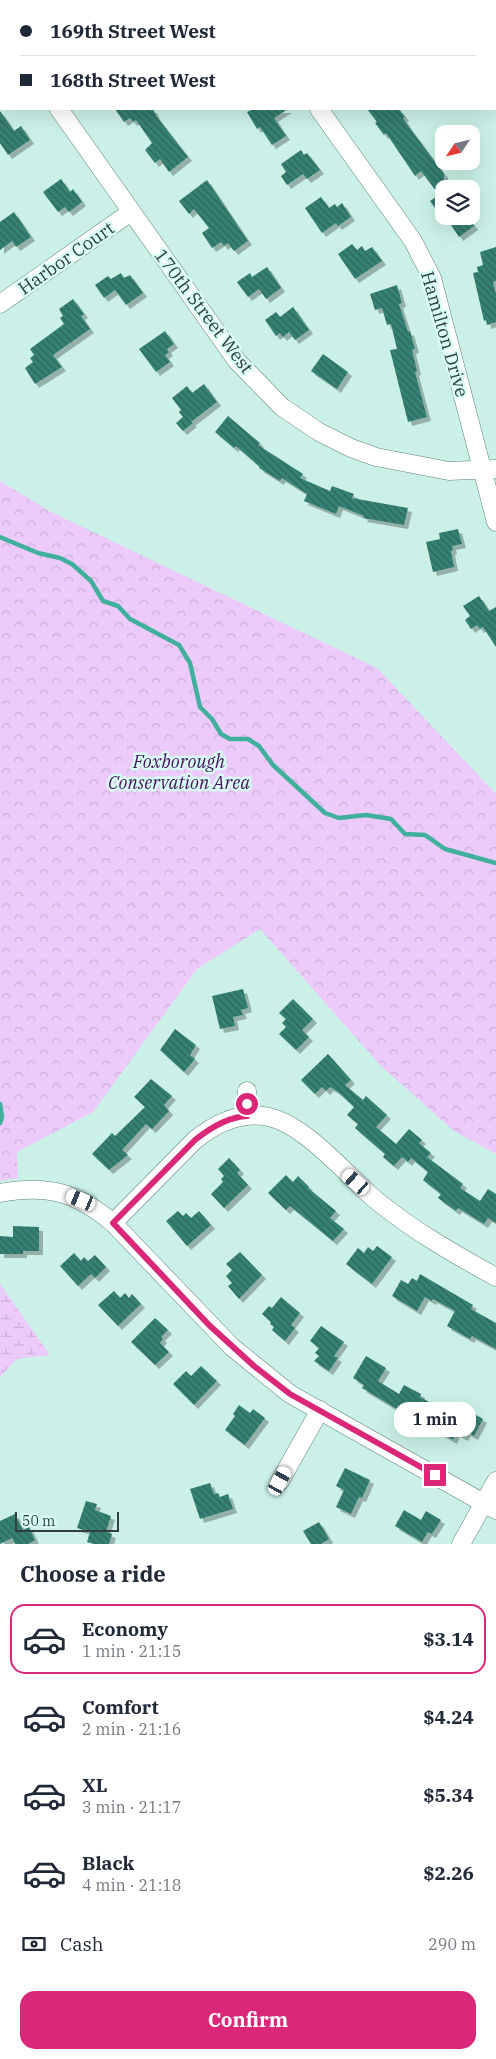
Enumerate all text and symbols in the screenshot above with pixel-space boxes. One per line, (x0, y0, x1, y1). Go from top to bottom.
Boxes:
text: 169th Street West (50, 19, 216, 43)
text: 168th Street West (50, 68, 216, 92)
north arrow (435, 125, 480, 170)
map controls (435, 125, 480, 225)
button: layers (435, 180, 480, 225)
street label: Harbor Court (13, 216, 119, 300)
street label: 170th Street West (150, 244, 258, 378)
street label: Hamilton Drive (416, 268, 474, 400)
park label: Foxborough Conservation Area (108, 750, 250, 794)
route start (236, 1093, 258, 1115)
car (339, 1166, 372, 1198)
car (64, 1187, 97, 1213)
callout: 1 min (394, 1402, 476, 1438)
text: 1 min (413, 1409, 457, 1429)
car (266, 1464, 293, 1498)
route end (424, 1464, 446, 1486)
scale bar (15, 1509, 119, 1532)
text: 50 m (22, 1512, 55, 1530)
text: Choose a ride (20, 1559, 166, 1588)
icon: car (22, 1617, 67, 1662)
text: Economy (82, 1617, 168, 1641)
text: $3.14 (423, 1627, 474, 1651)
text: 1 min · 21:15 (82, 1641, 181, 1661)
icon: car (22, 1695, 67, 1740)
text: Comfort (82, 1695, 159, 1719)
text: $4.24 (423, 1705, 474, 1729)
text: 2 min · 21:16 (82, 1719, 181, 1739)
icon: car (22, 1773, 67, 1818)
text: XL (82, 1773, 108, 1797)
text: $5.34 (423, 1783, 474, 1807)
text: 3 min · 21:17 (82, 1797, 181, 1817)
icon: car (22, 1851, 67, 1896)
text: Black (82, 1851, 134, 1875)
text: $2.26 (423, 1861, 474, 1885)
text: 4 min · 21:18 (82, 1875, 181, 1895)
icon: cash (20, 1930, 48, 1958)
text: Cash (60, 1932, 104, 1956)
text: 290 m (428, 1934, 476, 1954)
button: Confirm (20, 1991, 476, 2049)

